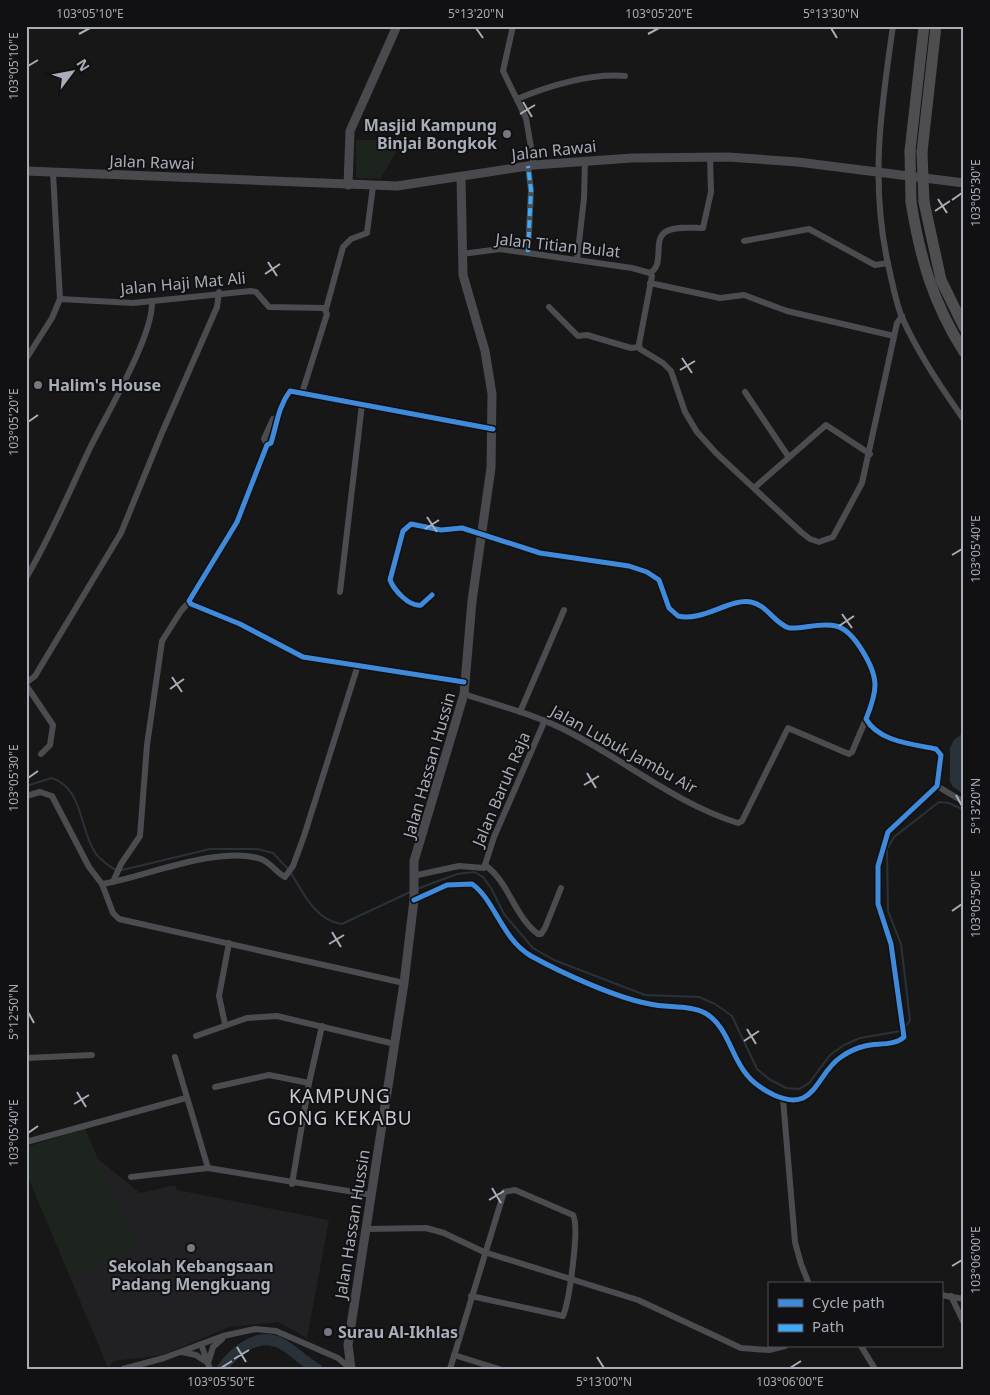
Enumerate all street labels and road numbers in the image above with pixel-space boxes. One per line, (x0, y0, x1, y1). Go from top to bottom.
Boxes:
street label: Jalan Rawai (509, 135, 597, 166)
street label: Jalan Rawai (107, 149, 195, 174)
street label: Jalan Titian Bulat (492, 227, 622, 263)
street label: Jalan Haji Mat Ali (117, 267, 247, 300)
street label: Jalan Hassan Hussin (397, 689, 460, 842)
street label: Jalan Lubuk Jambu Air (545, 699, 702, 799)
street label: Jalan Baruh Raja (466, 728, 535, 851)
street label: Jalan Hassan Hussin (329, 1148, 375, 1302)

